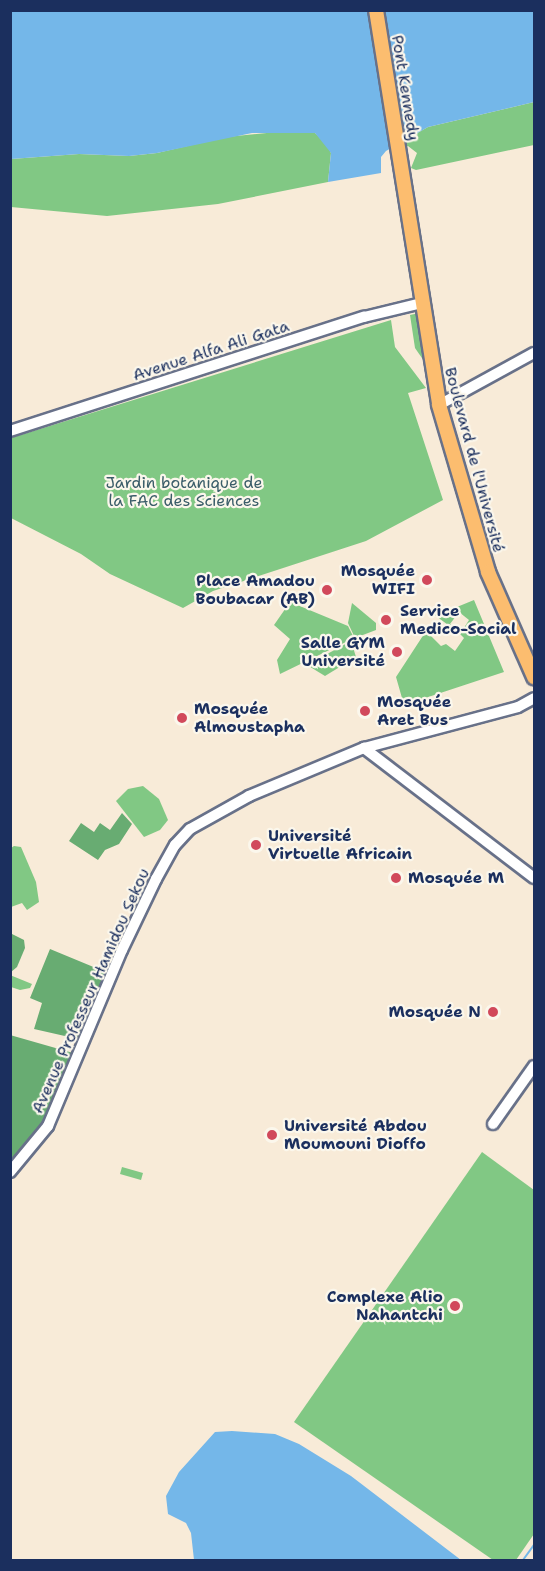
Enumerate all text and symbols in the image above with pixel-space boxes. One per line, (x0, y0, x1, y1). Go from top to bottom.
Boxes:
street label: Pont Kennedy (387, 34, 423, 142)
street label: Avenue Alfa Ali Gata (130, 317, 292, 385)
street label: Boulevard de l'Université (440, 365, 508, 555)
park label: Jardin botanique de la FAC des Sciences (105, 473, 263, 511)
place label: Mosquée WIFI (341, 561, 415, 599)
place label: Place Amadou Boubacar (AB) (196, 571, 315, 609)
marker: Mosquée WIFI (420, 573, 434, 587)
marker: Place Amadou Boubacar (AB) (320, 583, 334, 597)
place label: Service Medico-Social (400, 601, 517, 639)
marker: Service Medico-Social (377, 611, 395, 629)
place label: Salle GYM Université (301, 633, 385, 671)
marker: Salle GYM Université (390, 645, 404, 659)
place label: Mosquée Aret Bus (377, 692, 451, 730)
place label: Mosquée Almoustapha (194, 699, 305, 737)
marker: Mosquée Aret Bus (358, 704, 372, 718)
marker: Mosquée Almoustapha (175, 711, 189, 725)
place label: Université Virtuelle Africain (268, 826, 412, 864)
marker: Université Virtuelle Africain (249, 838, 263, 852)
street label: Avenue Professeur Hamidou Sekou (28, 866, 154, 1116)
place label: Mosquée M (408, 868, 504, 888)
marker: Mosquée M (389, 871, 403, 885)
place label: Mosquée N (388, 1002, 481, 1022)
marker: Mosquée N (486, 1005, 500, 1019)
place label: Université Abdou Moumouni Dioffo (284, 1116, 427, 1154)
marker: Université Abdou Moumouni Dioffo (265, 1128, 279, 1142)
place label: Complexe Alio Nahantchi (327, 1287, 443, 1325)
marker: Complexe Alio Nahantchi (448, 1299, 462, 1313)

